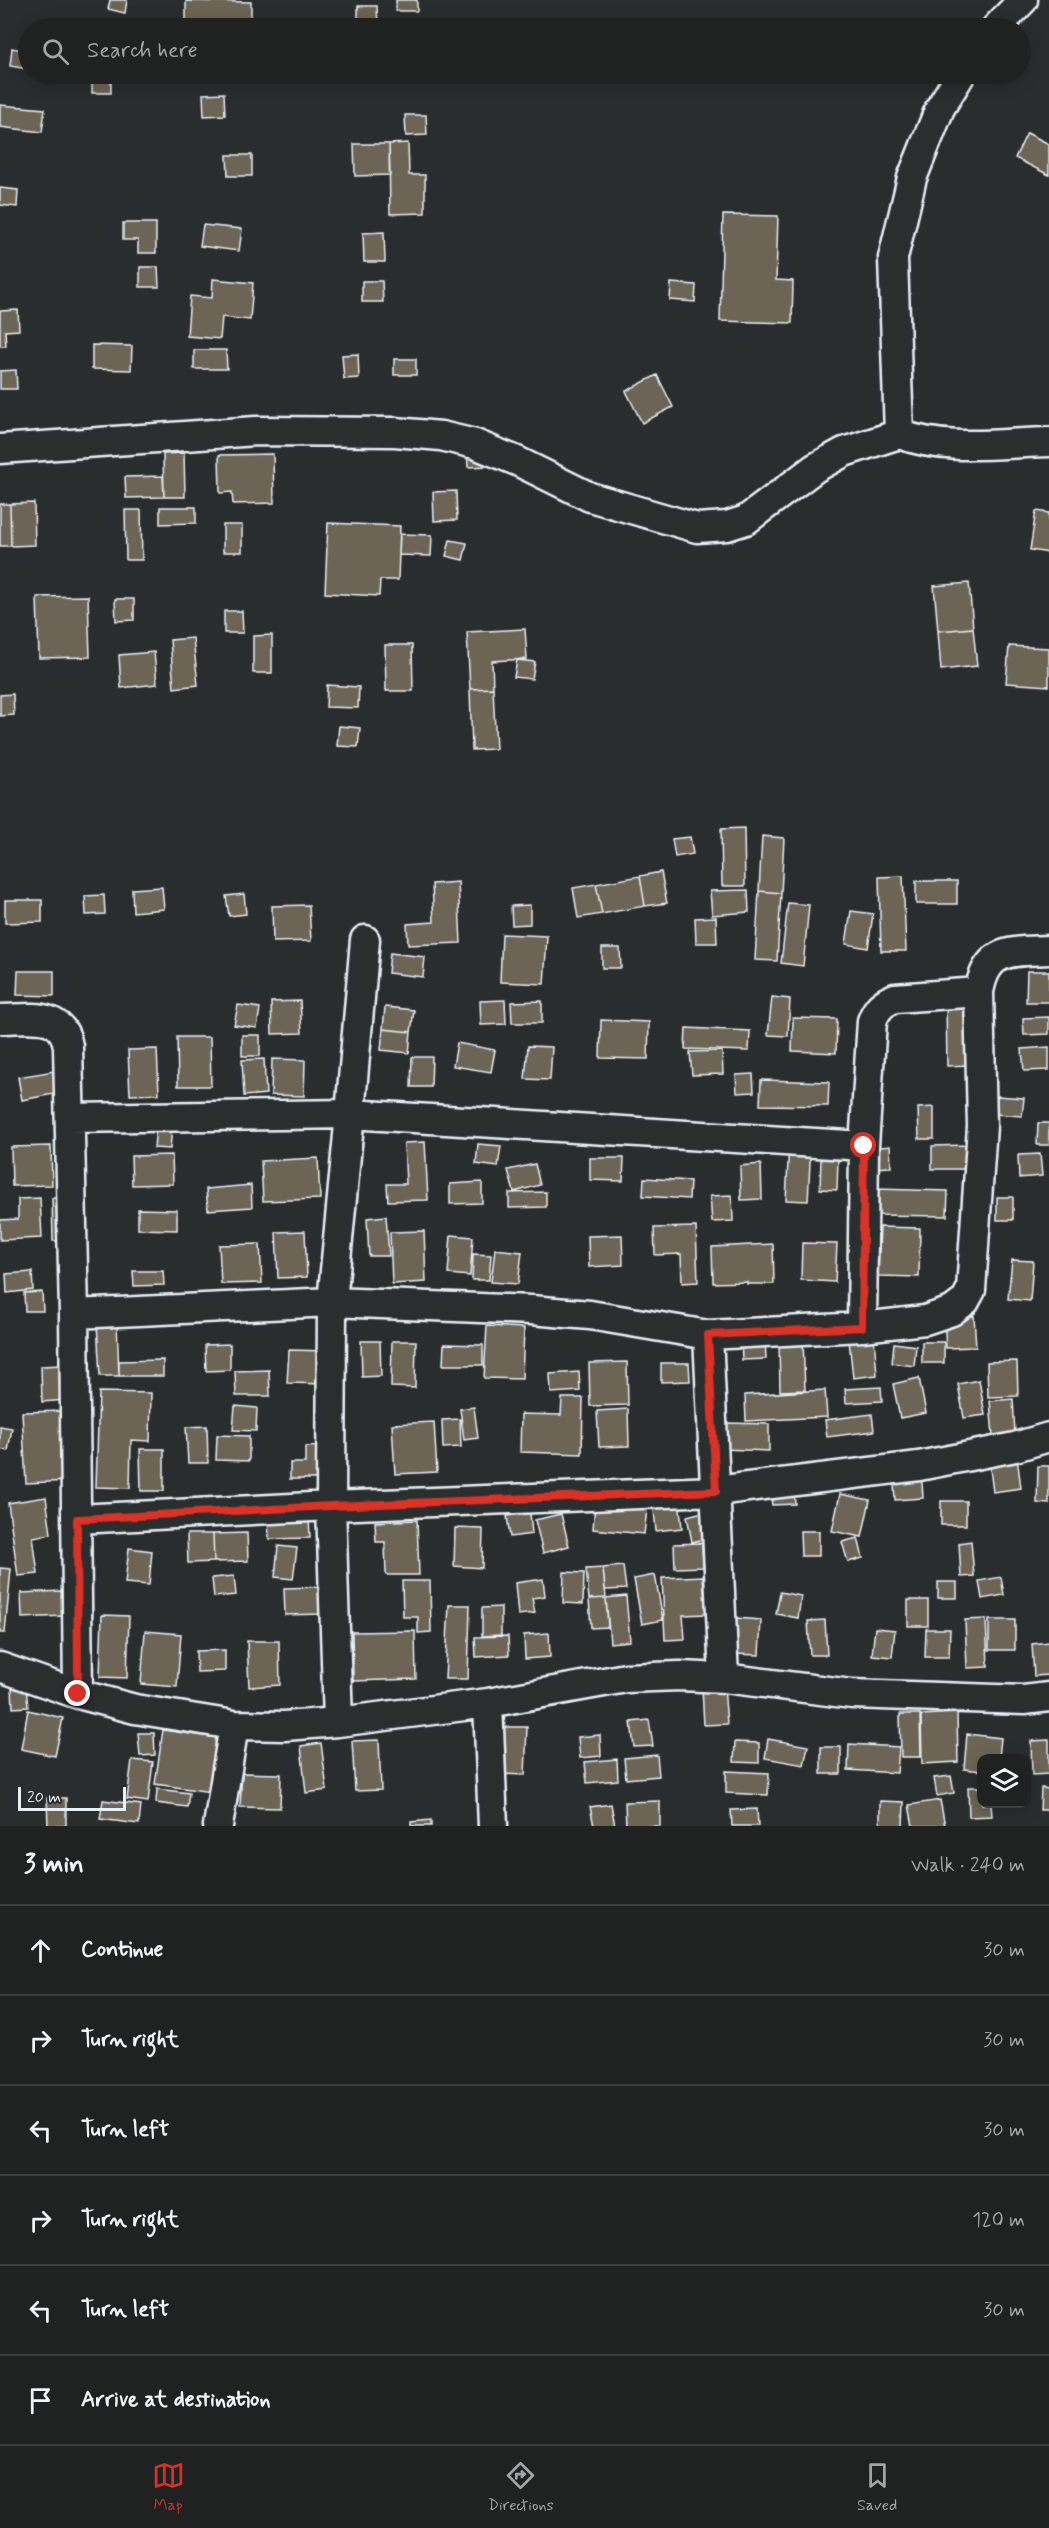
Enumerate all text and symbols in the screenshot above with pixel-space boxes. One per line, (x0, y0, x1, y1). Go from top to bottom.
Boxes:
search box (18, 18, 1031, 84)
icon: search (39, 35, 72, 68)
text: Search here (87, 37, 198, 65)
route start (850, 1132, 876, 1158)
route end (64, 1680, 90, 1706)
map controls (977, 1754, 1031, 1808)
button: layers (977, 1754, 1031, 1808)
scale bar (18, 1784, 126, 1812)
text: 20 m (27, 1787, 61, 1808)
text: 3 min (24, 1848, 84, 1882)
text: Walk · 240 m (911, 1852, 1025, 1879)
icon: ahead (24, 1934, 57, 1967)
text: Continue (81, 1936, 163, 1964)
text: 30 m (983, 1937, 1025, 1964)
icon: right (24, 2024, 57, 2057)
text: Turn right (81, 2026, 179, 2054)
text: 30 m (983, 2027, 1025, 2054)
icon: left (24, 2114, 57, 2147)
text: Turn left (81, 2116, 169, 2144)
text: 30 m (983, 2117, 1025, 2144)
icon: right (24, 2204, 57, 2237)
text: Turn right (81, 2206, 179, 2234)
text: 120 m (972, 2207, 1025, 2234)
icon: left (24, 2294, 57, 2327)
text: Turn left (81, 2296, 169, 2324)
text: 30 m (983, 2297, 1025, 2324)
icon: arrive (24, 2384, 57, 2417)
text: Arrive at destination (81, 2386, 271, 2414)
tab: Map (152, 2459, 185, 2516)
tab: Directions (488, 2459, 554, 2516)
tab: Saved (857, 2459, 897, 2516)

